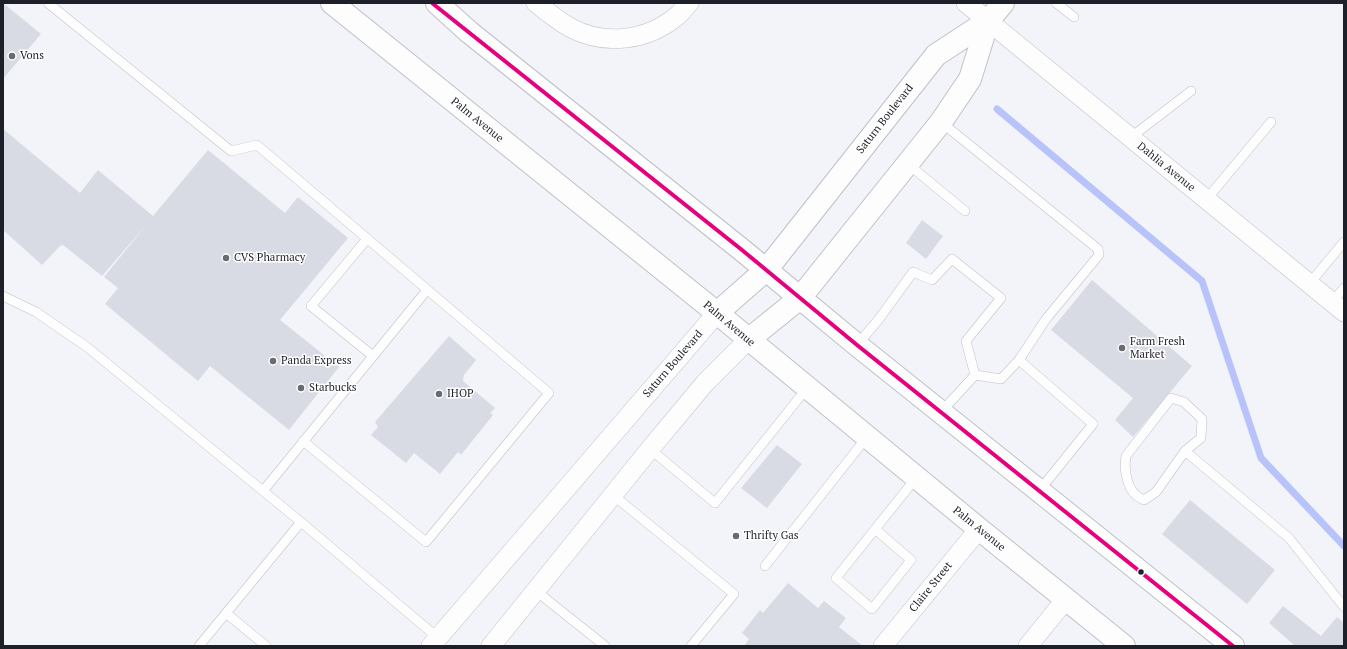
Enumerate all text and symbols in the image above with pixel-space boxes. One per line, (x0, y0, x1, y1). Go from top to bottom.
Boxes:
place label: Vons (20, 49, 44, 63)
marker: Vons (7, 51, 17, 61)
street label: Saturn Boulevard (854, 82, 916, 156)
street label: Palm Avenue (448, 95, 506, 145)
street label: Dahlia Avenue (1134, 140, 1198, 194)
place label: CVS Pharmacy (234, 251, 305, 265)
marker: CVS Pharmacy (221, 253, 231, 263)
street label: Palm Avenue (700, 299, 758, 349)
street label: Saturn Boulevard (640, 328, 706, 400)
place label: Farm Fresh Market (1130, 335, 1185, 361)
marker: Farm Fresh Market (1117, 343, 1127, 353)
place label: Panda Express (281, 354, 352, 368)
marker: Panda Express (268, 356, 278, 366)
place label: Starbucks (309, 381, 357, 395)
marker: Starbucks (296, 383, 306, 393)
place label: IHOP (447, 387, 474, 401)
marker: IHOP (434, 389, 444, 399)
street label: Palm Avenue (950, 504, 1008, 554)
place label: Thrifty Gas (744, 529, 799, 543)
marker: Thrifty Gas (731, 531, 741, 541)
street label: Claire Street (907, 559, 955, 615)
unlabelled marker (1136, 567, 1146, 577)

